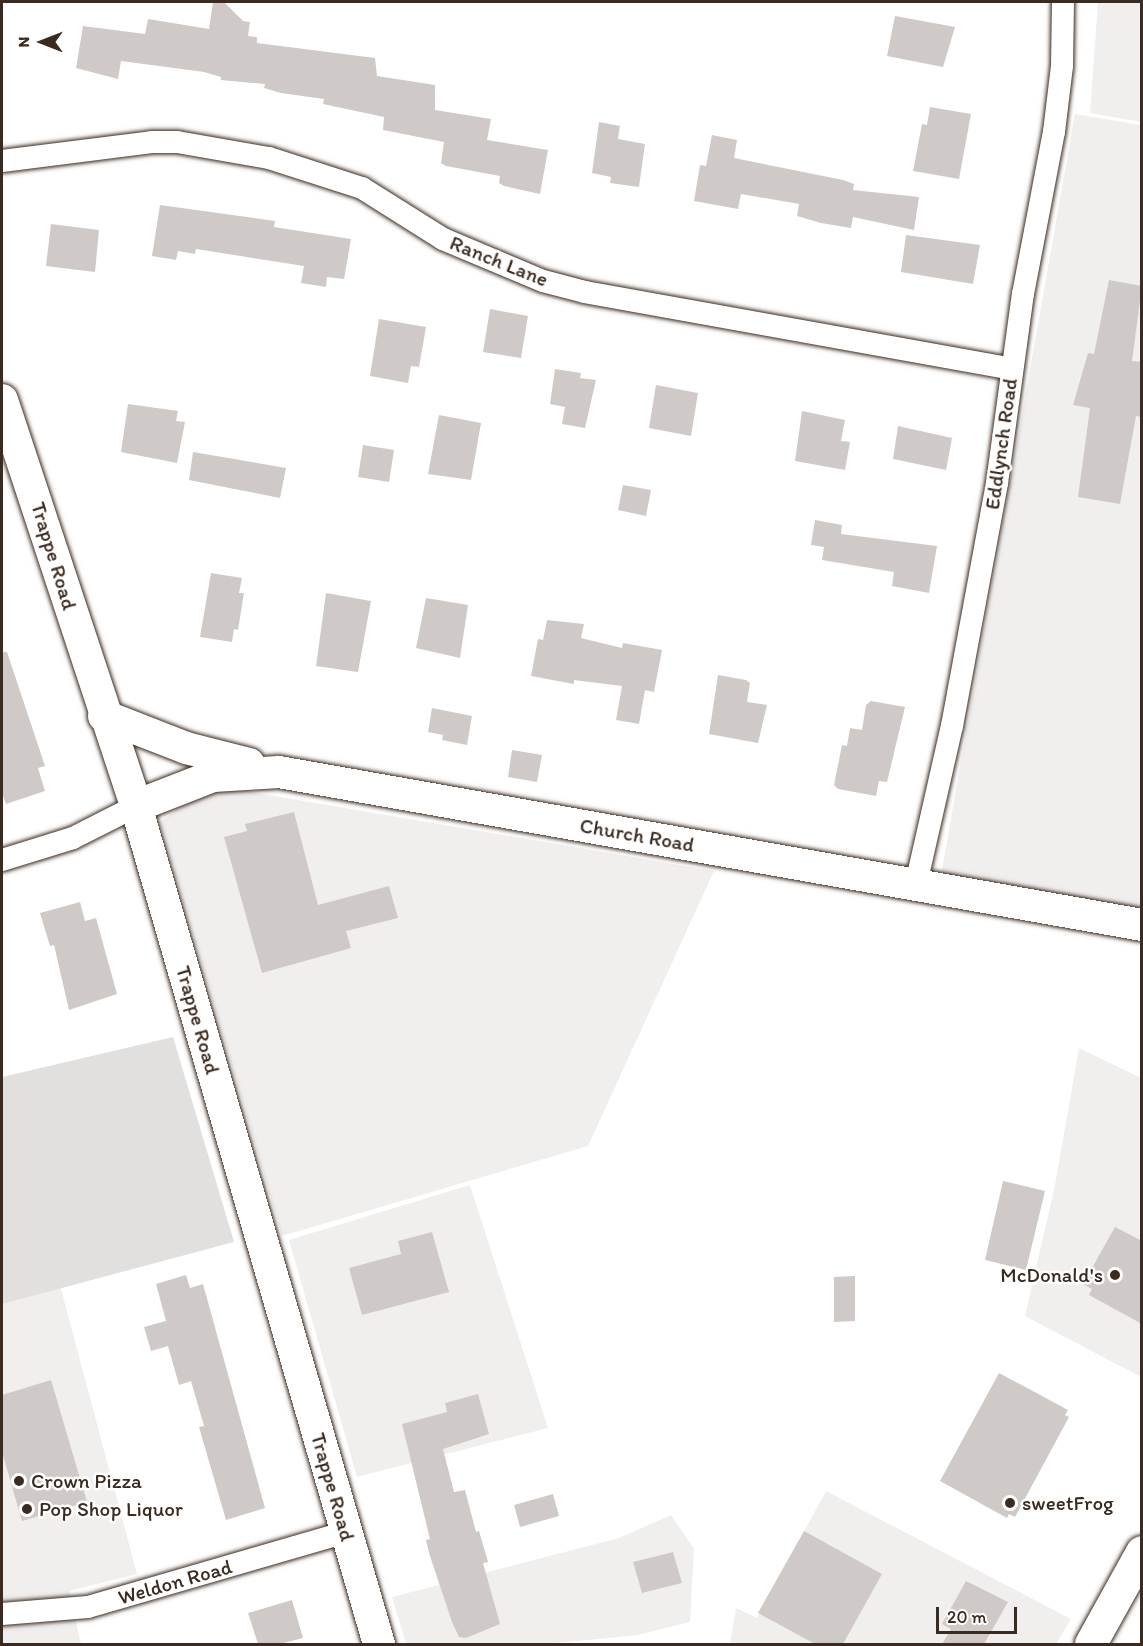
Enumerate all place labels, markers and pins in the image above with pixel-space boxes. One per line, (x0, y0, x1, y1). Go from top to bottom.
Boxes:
place label: McDonald's (1000, 1262, 1103, 1288)
marker: McDonald's (1108, 1268, 1122, 1282)
place label: Crown Pizza (31, 1468, 141, 1494)
marker: Crown Pizza (12, 1474, 26, 1488)
place label: sweetFrog (1022, 1490, 1114, 1516)
place label: Pop Shop Liquor (39, 1496, 183, 1522)
marker: sweetFrog (1003, 1496, 1017, 1510)
marker: Pop Shop Liquor (20, 1502, 34, 1516)

